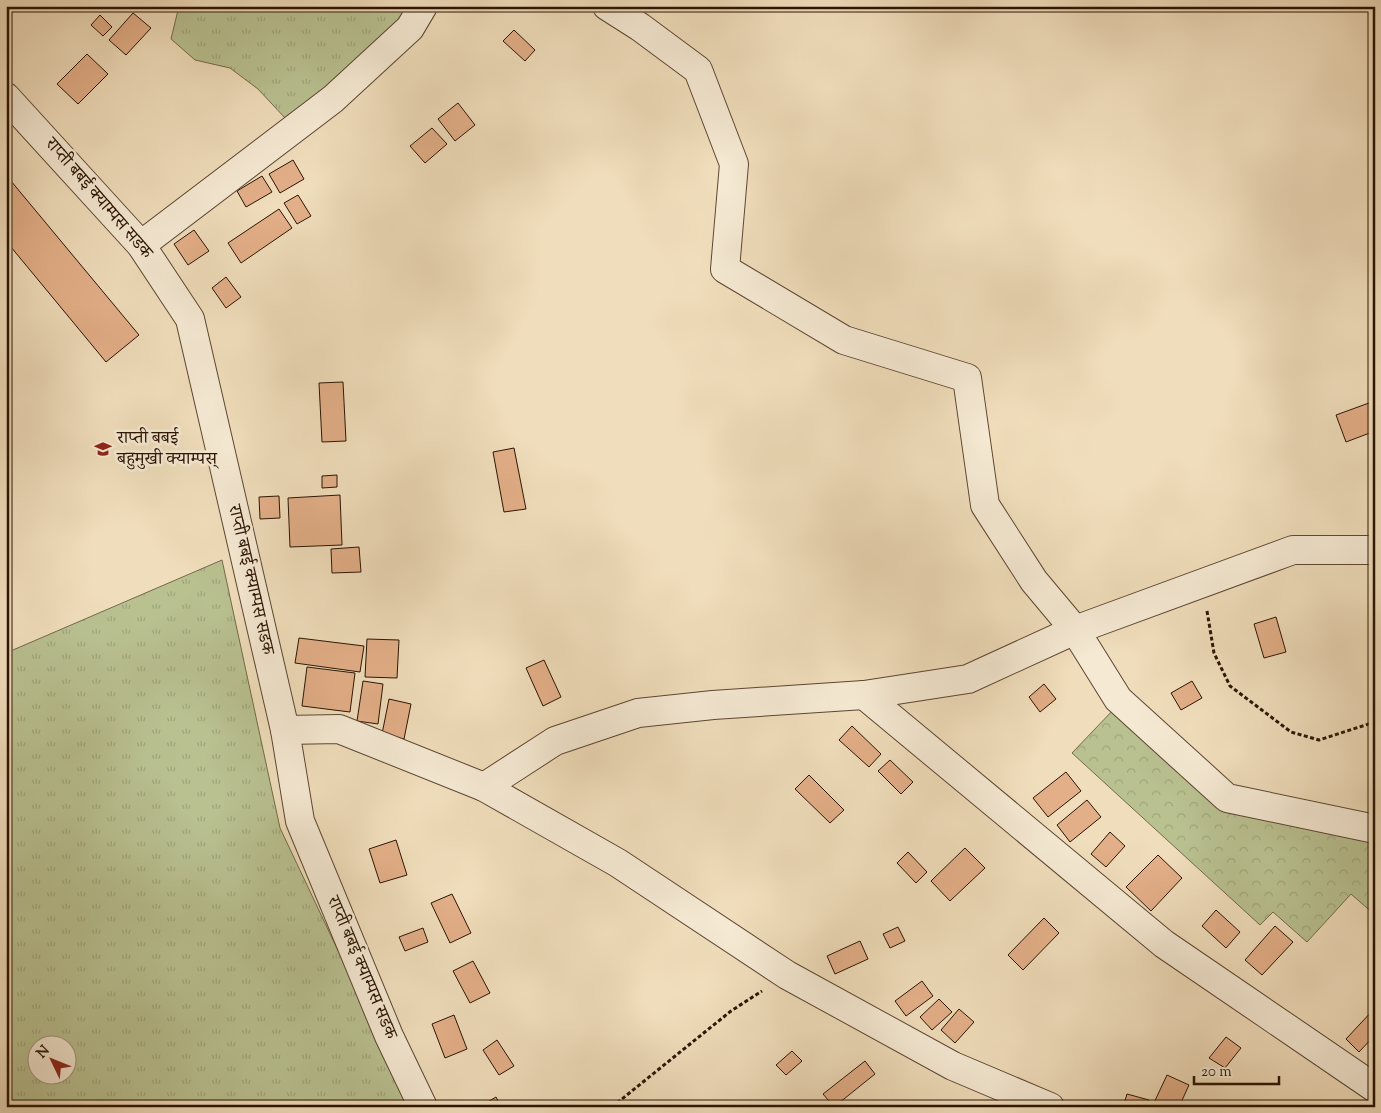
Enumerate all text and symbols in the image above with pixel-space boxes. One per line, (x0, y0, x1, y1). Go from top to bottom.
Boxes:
street label: राप्ती बबई क्याम्पस सडक (37, 132, 159, 266)
place label: राप्ती बबई बहुमुखी क्याम्पस् (116, 426, 219, 473)
school or university icon: राप्ती बबई बहुमुखी क्याम्पस् (93, 439, 113, 459)
street label: राप्ती बबई क्याम्पस सडक (220, 501, 280, 659)
street label: राप्ती बबई क्याम्पस सडक (319, 891, 403, 1045)
north arrow (28, 1036, 78, 1086)
text: N (33, 1042, 55, 1063)
scale bar (1194, 1053, 1278, 1085)
text: 20 m (1201, 1062, 1232, 1083)

